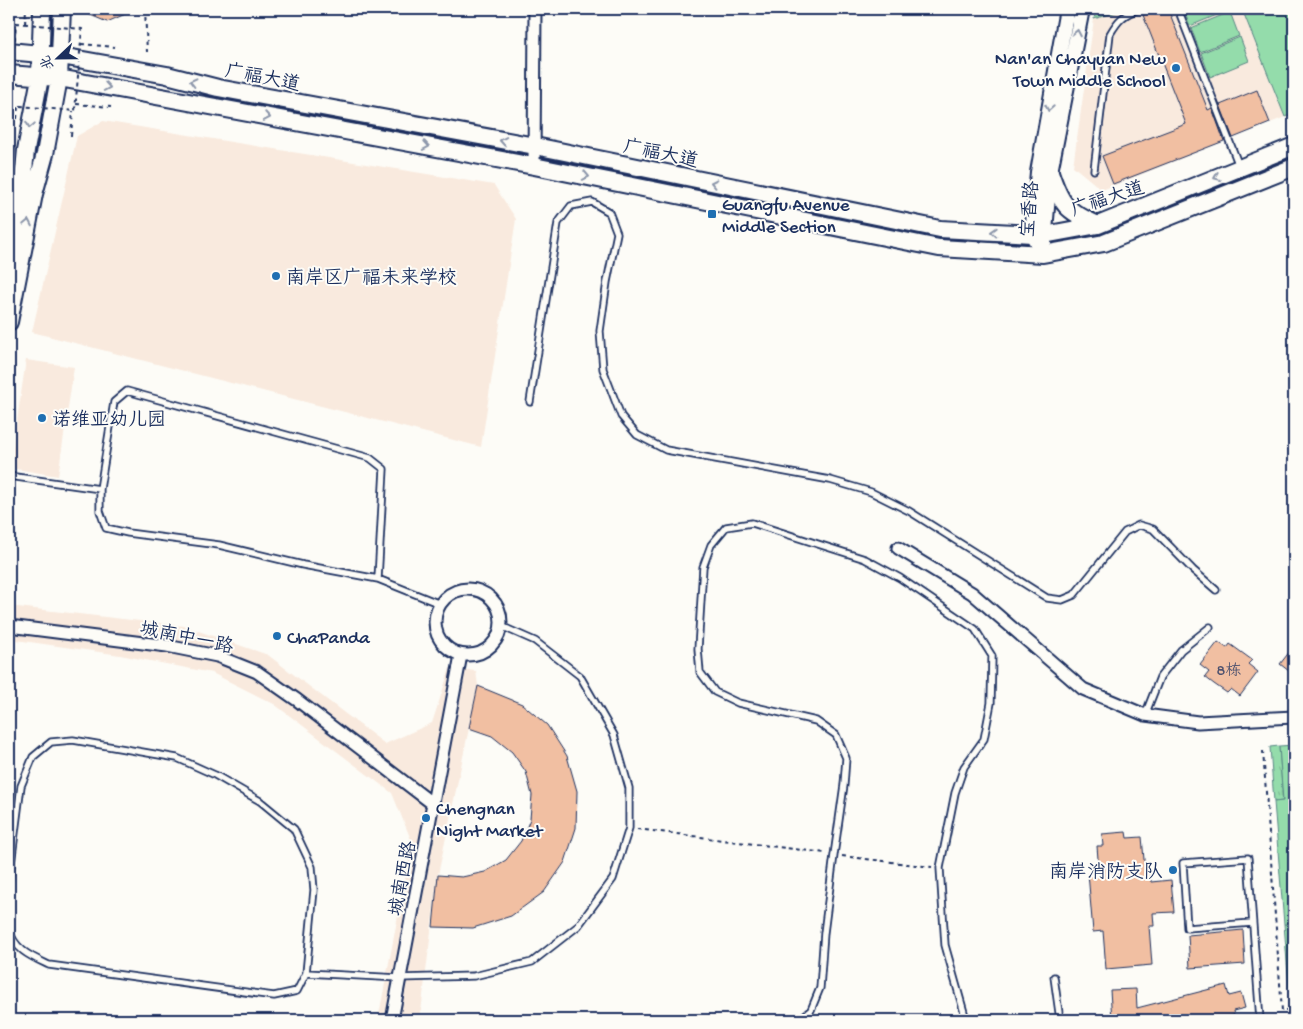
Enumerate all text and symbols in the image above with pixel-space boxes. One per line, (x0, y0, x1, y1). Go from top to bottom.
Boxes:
one-way arrow (1071, 29, 1081, 38)
north arrow (32, 32, 82, 82)
place label: Nan'an Chayuan New Town Middle School (995, 49, 1166, 94)
text: 北 (38, 52, 59, 72)
street label: 广福大道 (223, 60, 302, 98)
marker: Nan'an Chayuan New Town Middle School (1170, 62, 1182, 74)
one-way arrow (188, 77, 197, 88)
one-way arrow (102, 82, 111, 92)
one-way arrow (1045, 104, 1055, 113)
one-way arrow (262, 111, 271, 121)
one-way arrow (26, 121, 36, 130)
street label: 广福大道 (621, 135, 700, 175)
one-way arrow (499, 136, 507, 146)
one-way arrow (422, 140, 431, 151)
one-way arrow (582, 171, 590, 181)
one-way arrow (1213, 172, 1221, 182)
street label: 广福大道 (1068, 177, 1148, 223)
one-way arrow (709, 178, 718, 189)
street label: 宝香路 (1017, 180, 1045, 239)
place label: Guangfu Avenue Middle Section (722, 195, 850, 240)
marker: Guangfu Avenue Middle Section (706, 208, 718, 220)
one-way arrow (23, 218, 33, 227)
one-way arrow (990, 227, 998, 238)
place label: 南岸区广福未来学校 (286, 267, 457, 291)
marker: 南岸区广福未来学校 (270, 270, 282, 282)
place label: 诺维亚幼儿园 (52, 409, 166, 433)
marker: 诺维亚幼儿园 (36, 412, 48, 424)
street label: 城南中一路 (137, 617, 235, 661)
place label: ChaPanda (287, 628, 371, 651)
marker: ChaPanda (271, 630, 283, 642)
house number: 8栋 (1217, 662, 1241, 682)
place label: Chengnan Night Market (436, 799, 545, 844)
marker: Chengnan Night Market (420, 812, 432, 824)
street label: 城南西路 (385, 839, 423, 918)
place label: 南岸消防支队 (1049, 861, 1163, 885)
marker: 南岸消防支队 (1167, 864, 1179, 876)

